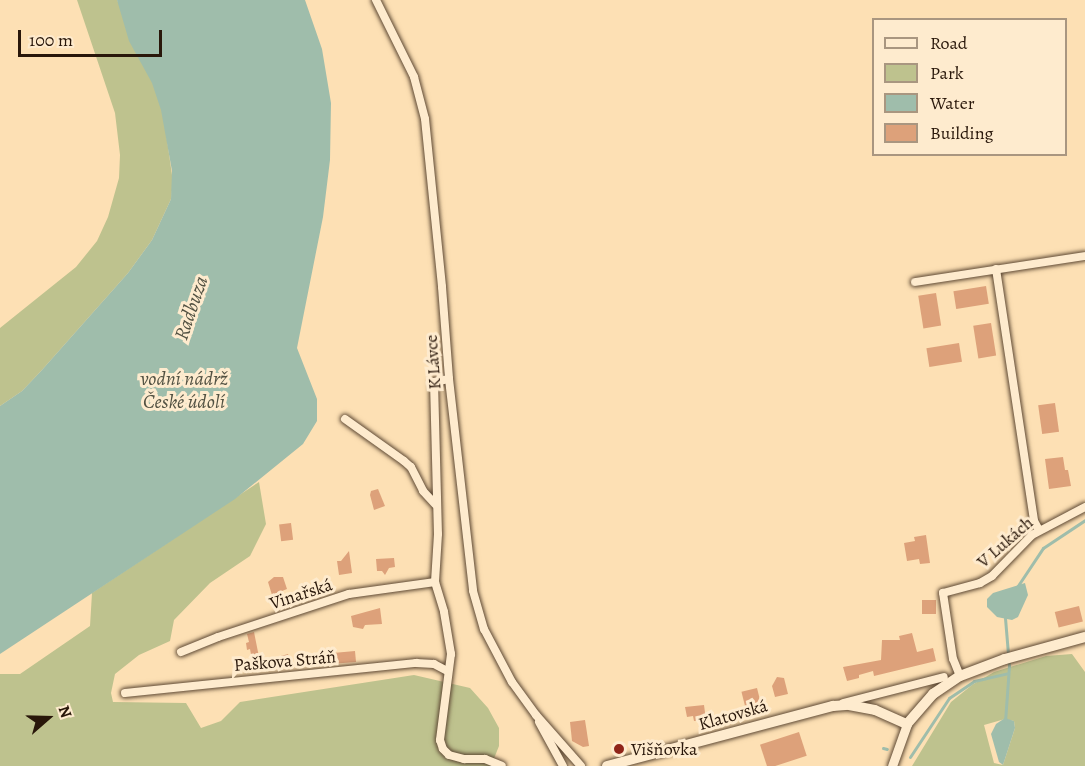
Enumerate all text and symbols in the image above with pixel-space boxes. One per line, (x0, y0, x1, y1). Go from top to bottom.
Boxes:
scale bar (21, 18, 165, 56)
legend (872, 18, 1067, 156)
text: 100 m (29, 28, 73, 52)
text: Road (930, 31, 967, 55)
text: Park (930, 61, 964, 85)
text: Water (930, 91, 975, 115)
text: Building (930, 121, 994, 145)
water label: Radbuza (169, 273, 213, 343)
street label: K Lávce (420, 334, 446, 390)
water label: vodní nádrž České údolí (140, 366, 228, 413)
street label: V Lukách (972, 512, 1038, 572)
street label: Vinařská (267, 574, 335, 614)
street label: Paškova Stráň (233, 646, 337, 676)
north arrow (18, 688, 78, 748)
street label: Klatovská (696, 695, 770, 735)
text: N (53, 703, 77, 721)
place label: Višňovka (631, 738, 697, 760)
marker: Višňovka (612, 742, 626, 756)

